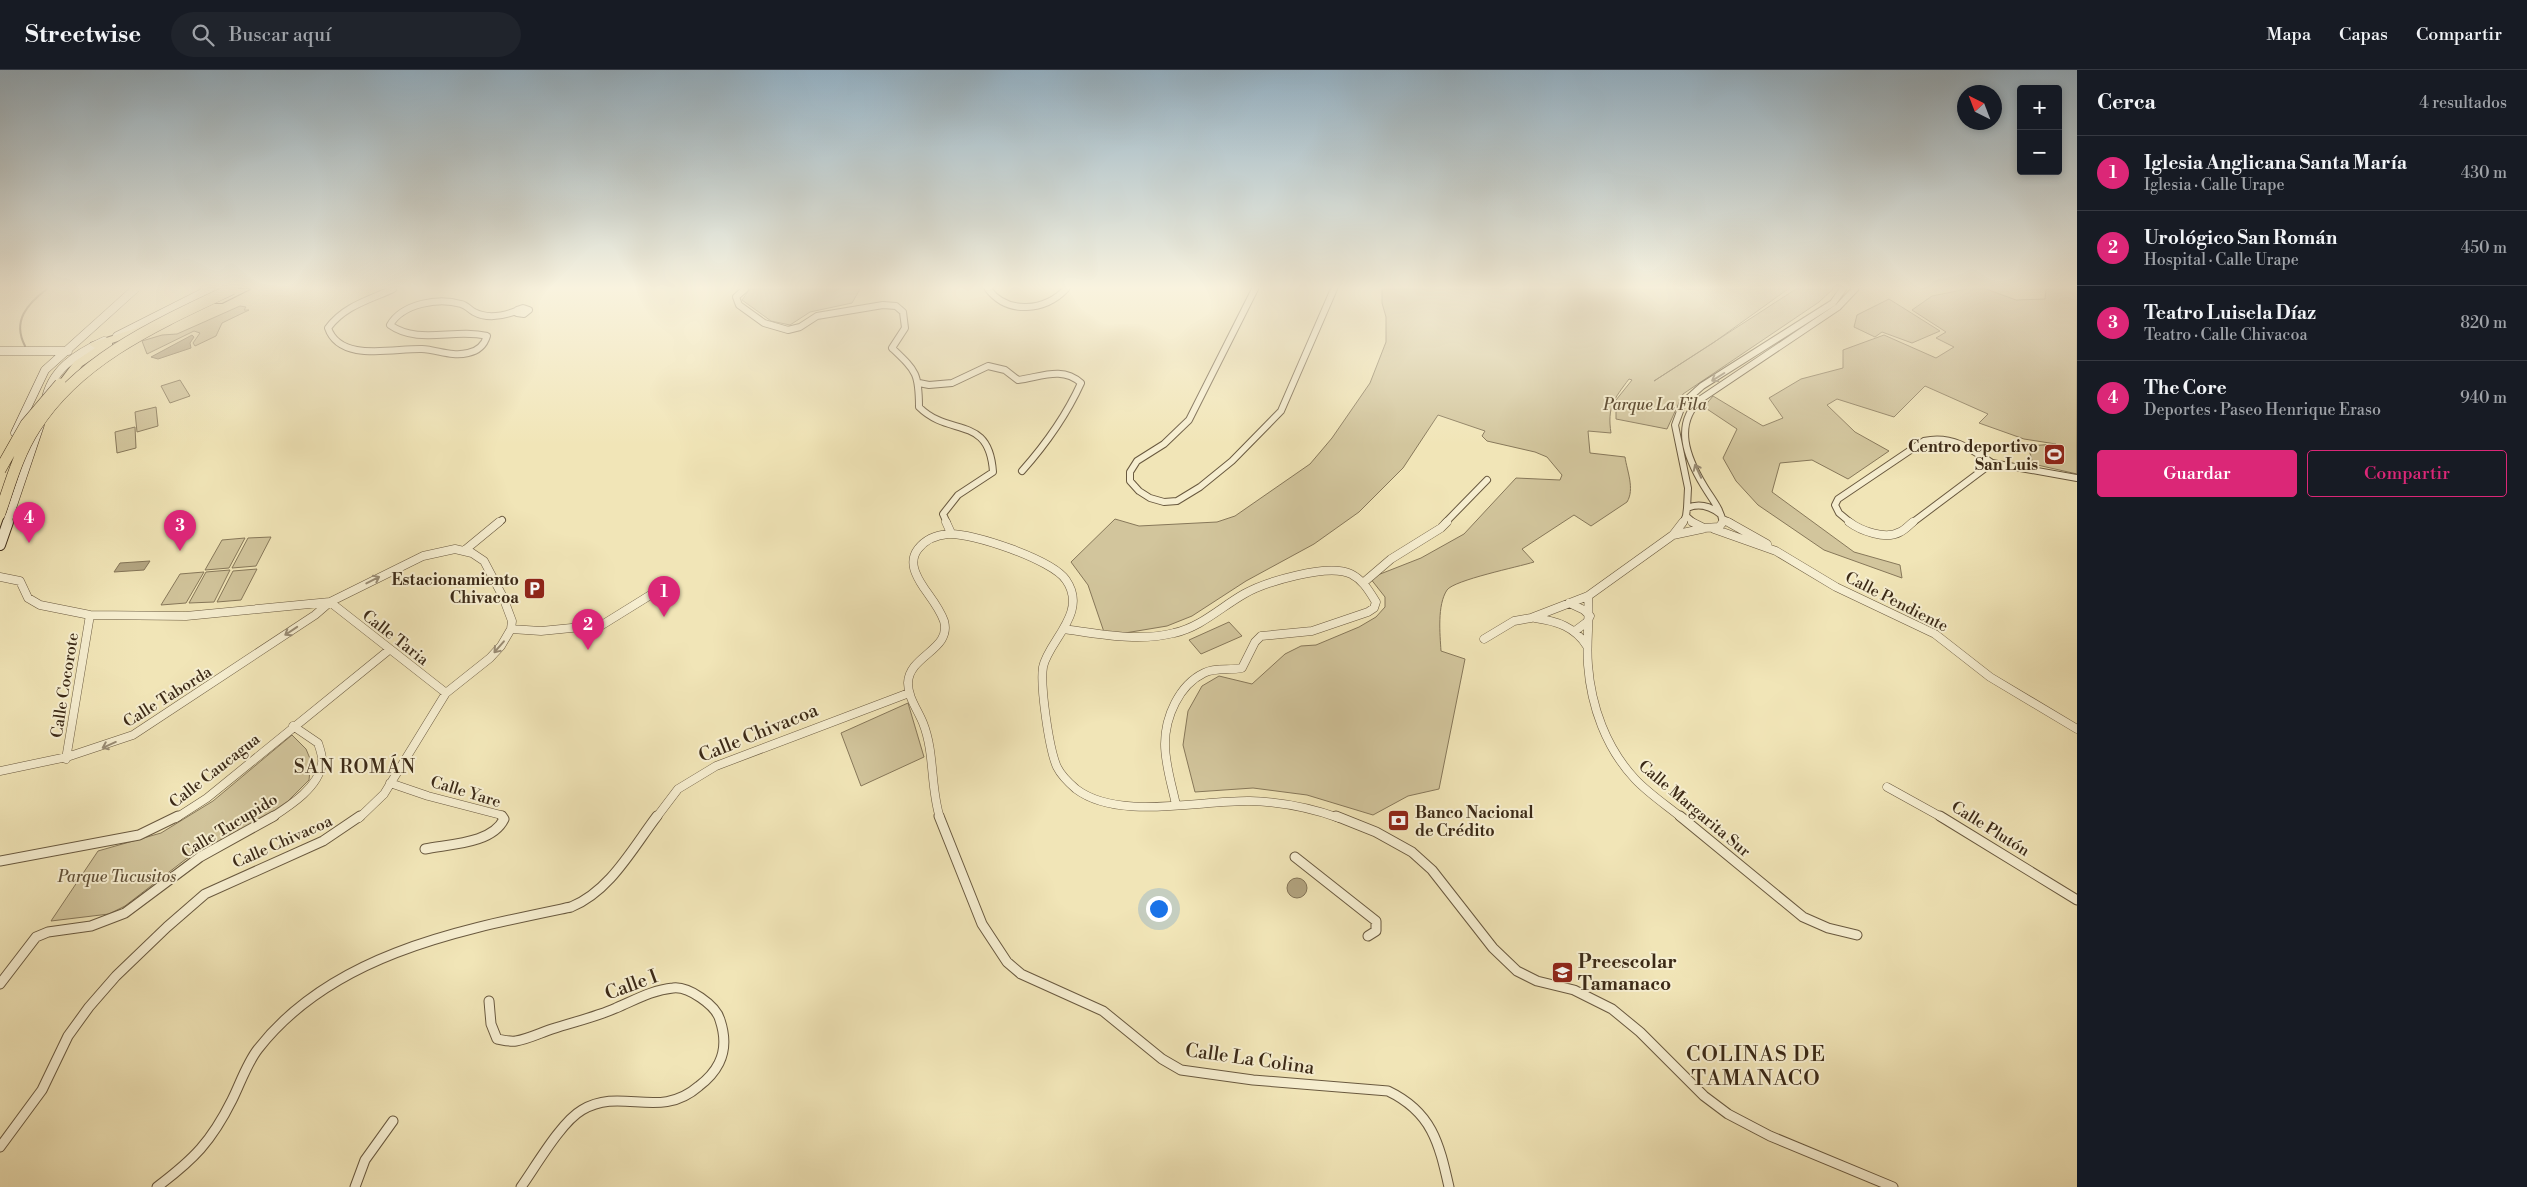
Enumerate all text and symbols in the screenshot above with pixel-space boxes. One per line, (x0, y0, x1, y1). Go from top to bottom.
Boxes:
search box (171, 12, 521, 57)
text: Streetwise (25, 20, 141, 50)
icon: search (189, 21, 217, 49)
text: Buscar aquí (229, 23, 331, 47)
text: Mapa (2267, 23, 2311, 46)
text: Capas (2339, 23, 2388, 46)
text: Compartir (2416, 23, 2502, 46)
north arrow (1957, 85, 2002, 130)
map controls (2017, 85, 2062, 175)
button: + (2017, 85, 2062, 130)
text: Cerca (2097, 90, 2156, 116)
text: 4 resultados (2419, 93, 2507, 113)
button: − (2017, 130, 2062, 175)
text: Iglesia Anglicana Santa María (2144, 151, 2407, 175)
text: 1 (2109, 163, 2117, 183)
text: 430 m (2461, 163, 2507, 183)
text: Iglesia · Calle Urape (2144, 175, 2284, 195)
text: Urológico San Román (2144, 226, 2337, 250)
text: 2 (2108, 238, 2118, 258)
text: 450 m (2461, 238, 2507, 258)
text: Hospital · Calle Urape (2144, 250, 2299, 270)
text: Teatro Luisela Díaz (2144, 301, 2316, 325)
text: 3 (2108, 313, 2118, 333)
text: 820 m (2460, 313, 2507, 333)
text: Teatro · Calle Chivacoa (2144, 325, 2308, 345)
one-way arrow (1711, 372, 1725, 382)
text: The Core (2144, 376, 2227, 400)
text: 4 (2108, 388, 2118, 408)
text: 940 m (2460, 388, 2507, 408)
park label: Parque La Fila (1602, 395, 1707, 415)
text: Deportes · Paseo Henrique Eraso (2144, 400, 2381, 420)
place label: Centro deportivo San Luis (1908, 437, 2038, 475)
sports icon: Centro deportivo San Luis (2042, 443, 2066, 467)
button: Guardar (2097, 450, 2297, 497)
button: Compartir (2307, 450, 2507, 497)
one-way arrow (1692, 464, 1702, 479)
pin: 4 (13, 502, 45, 543)
pin: 3 (164, 510, 196, 551)
street label: Calle Pendiente (1842, 567, 1951, 636)
place label: Estacionamiento Chivacoa (391, 570, 519, 608)
one-way arrow (365, 575, 380, 584)
parking icon: Estacionamiento Chivacoa (523, 576, 547, 600)
pin: 1 (648, 576, 680, 617)
street label: Calle Taria (358, 606, 433, 671)
pin: 2 (572, 609, 604, 650)
one-way arrow (284, 626, 298, 636)
street label: Calle Cocorote (47, 631, 83, 739)
one-way arrow (493, 641, 504, 654)
street label: Calle Taborda (120, 661, 216, 732)
street label: Calle Chivacoa (695, 698, 822, 768)
street label: Calle Caucagua (165, 729, 265, 812)
one-way arrow (102, 741, 117, 751)
district label: SAN ROMÁN (294, 754, 416, 779)
street label: Calle Margarita Sur (1634, 756, 1755, 862)
street label: Calle Yare (428, 772, 503, 812)
street label: Calle Tucupido (178, 789, 281, 862)
street label: Calle Plutón (1948, 797, 2034, 861)
place label: Banco Nacional de Crédito (1415, 803, 1534, 841)
bank icon: Banco Nacional de Crédito (1387, 809, 1411, 833)
street label: Calle Chivacoa (230, 811, 336, 873)
park label: Parque Tucusitos (57, 867, 176, 887)
your location (1146, 896, 1172, 922)
place label: Preescolar Tamanaco (1578, 950, 1677, 996)
school or university icon: Preescolar Tamanaco (1550, 960, 1574, 984)
street label: Calle I (602, 964, 661, 1006)
street label: Calle La Colina (1184, 1038, 1316, 1080)
district label: COLINAS DE TAMANACO (1686, 1042, 1826, 1092)

